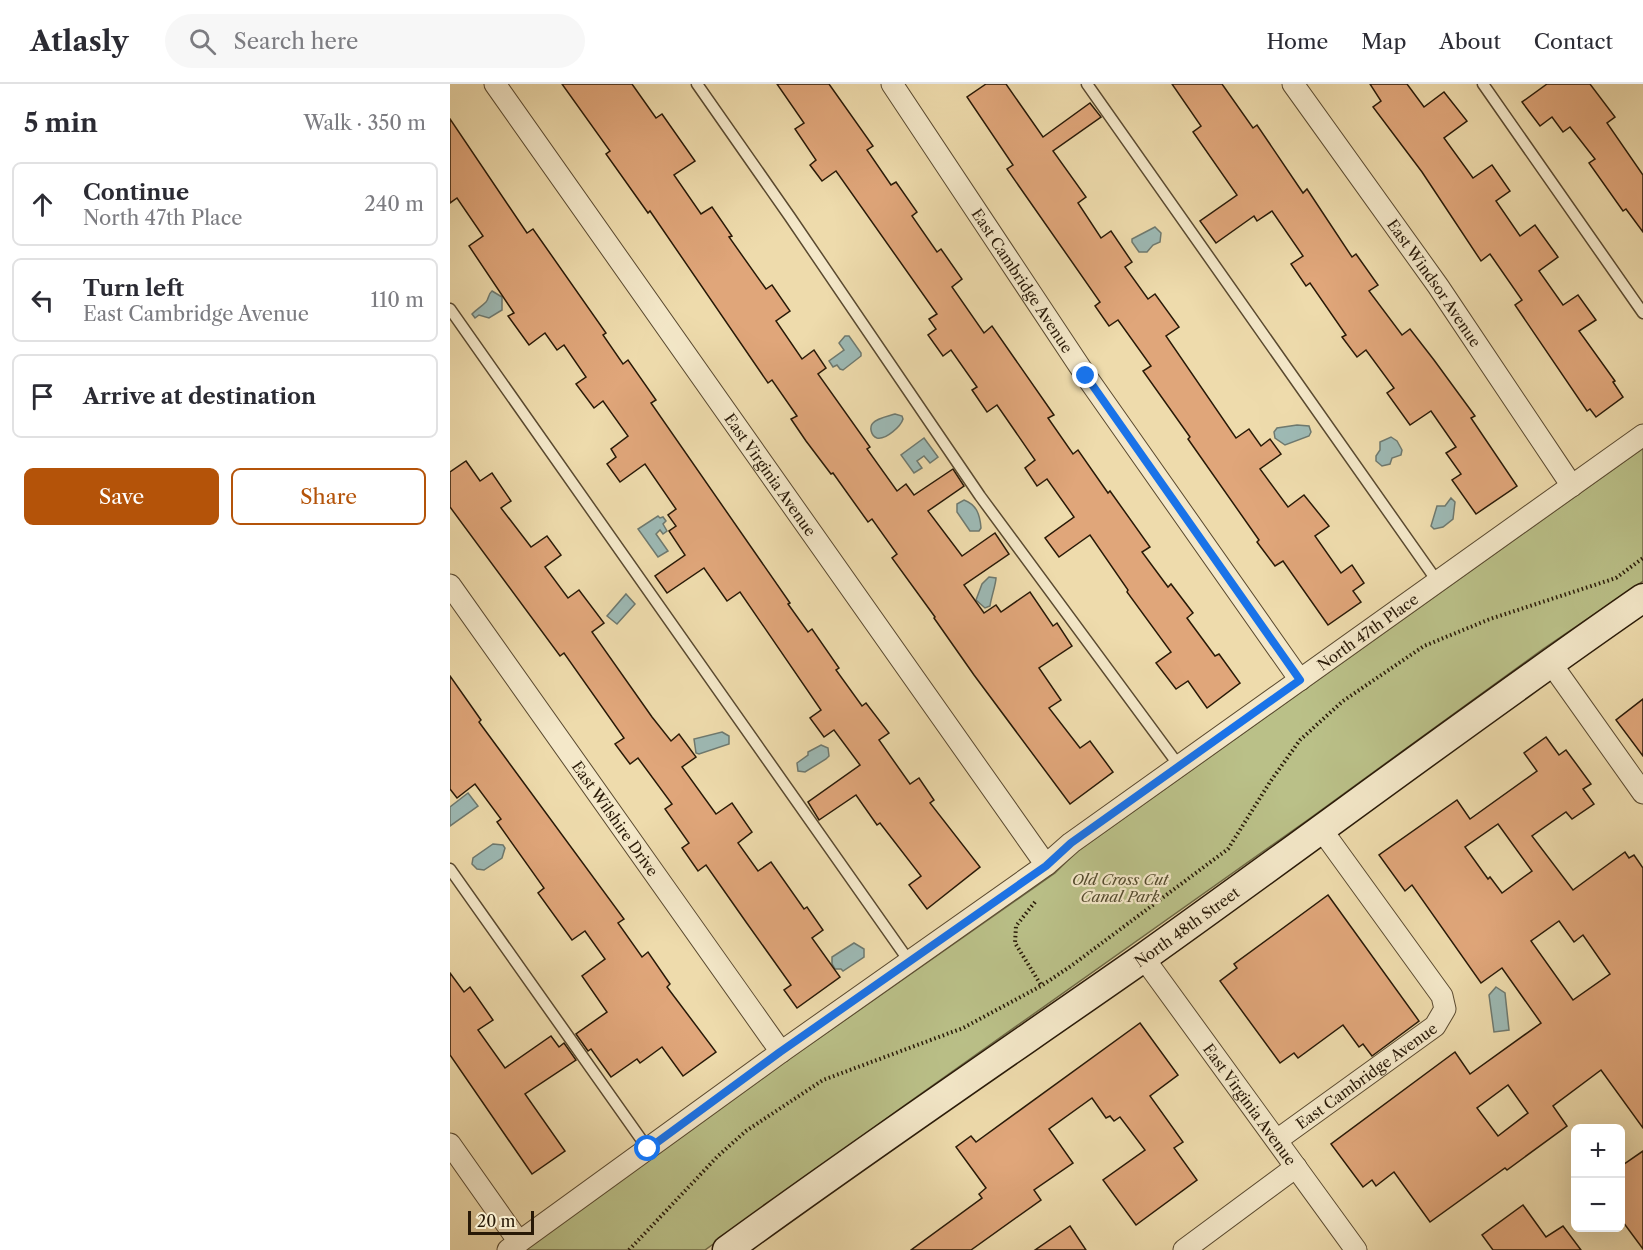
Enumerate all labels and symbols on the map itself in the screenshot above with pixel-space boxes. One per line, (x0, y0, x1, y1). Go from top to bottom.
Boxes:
street label: East Cambridge Avenue (968, 205, 1077, 356)
street label: East Windsor Avenue (1383, 215, 1485, 350)
route end (1072, 362, 1098, 388)
street label: East Virginia Avenue (721, 409, 820, 540)
street label: North 47th Place (1313, 589, 1422, 674)
street label: East Wilshire Drive (568, 757, 663, 880)
park label: Old Cross Cut Canal Park (1072, 870, 1169, 906)
street label: North 48th Street (1130, 882, 1244, 971)
street label: East Cambridge Avenue (1292, 1018, 1441, 1133)
street label: East Virginia Avenue (1199, 1040, 1301, 1169)
route start (634, 1135, 660, 1161)
scale bar (468, 1208, 534, 1236)

